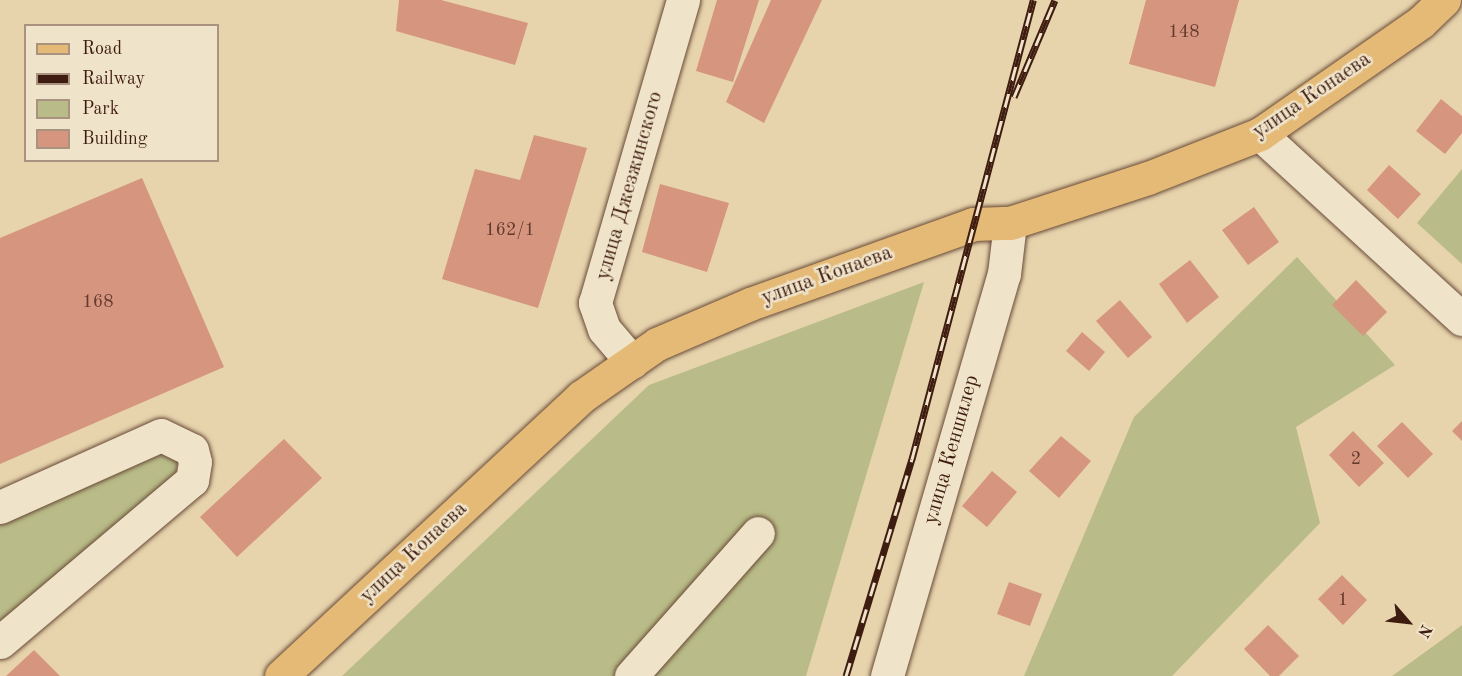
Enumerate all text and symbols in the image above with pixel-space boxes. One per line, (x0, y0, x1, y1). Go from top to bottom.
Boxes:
house number: 148 (1168, 21, 1200, 43)
legend (24, 24, 219, 162)
text: Road (82, 40, 122, 58)
street label: улица Конаева (1248, 47, 1376, 145)
text: Railway (82, 70, 145, 88)
street label: улица Джезжинского (591, 89, 669, 283)
text: Park (82, 100, 119, 118)
text: Building (82, 130, 147, 148)
house number: 162/1 (485, 219, 535, 241)
street label: улица Конаева (758, 241, 896, 311)
house number: 168 (82, 291, 114, 313)
street label: улица Кеншилер (919, 372, 985, 528)
house number: 2 (1351, 448, 1361, 470)
street label: улица Конаева (355, 497, 473, 609)
house number: 1 (1338, 589, 1348, 611)
north arrow (1378, 592, 1438, 652)
text: N (1414, 621, 1434, 640)

